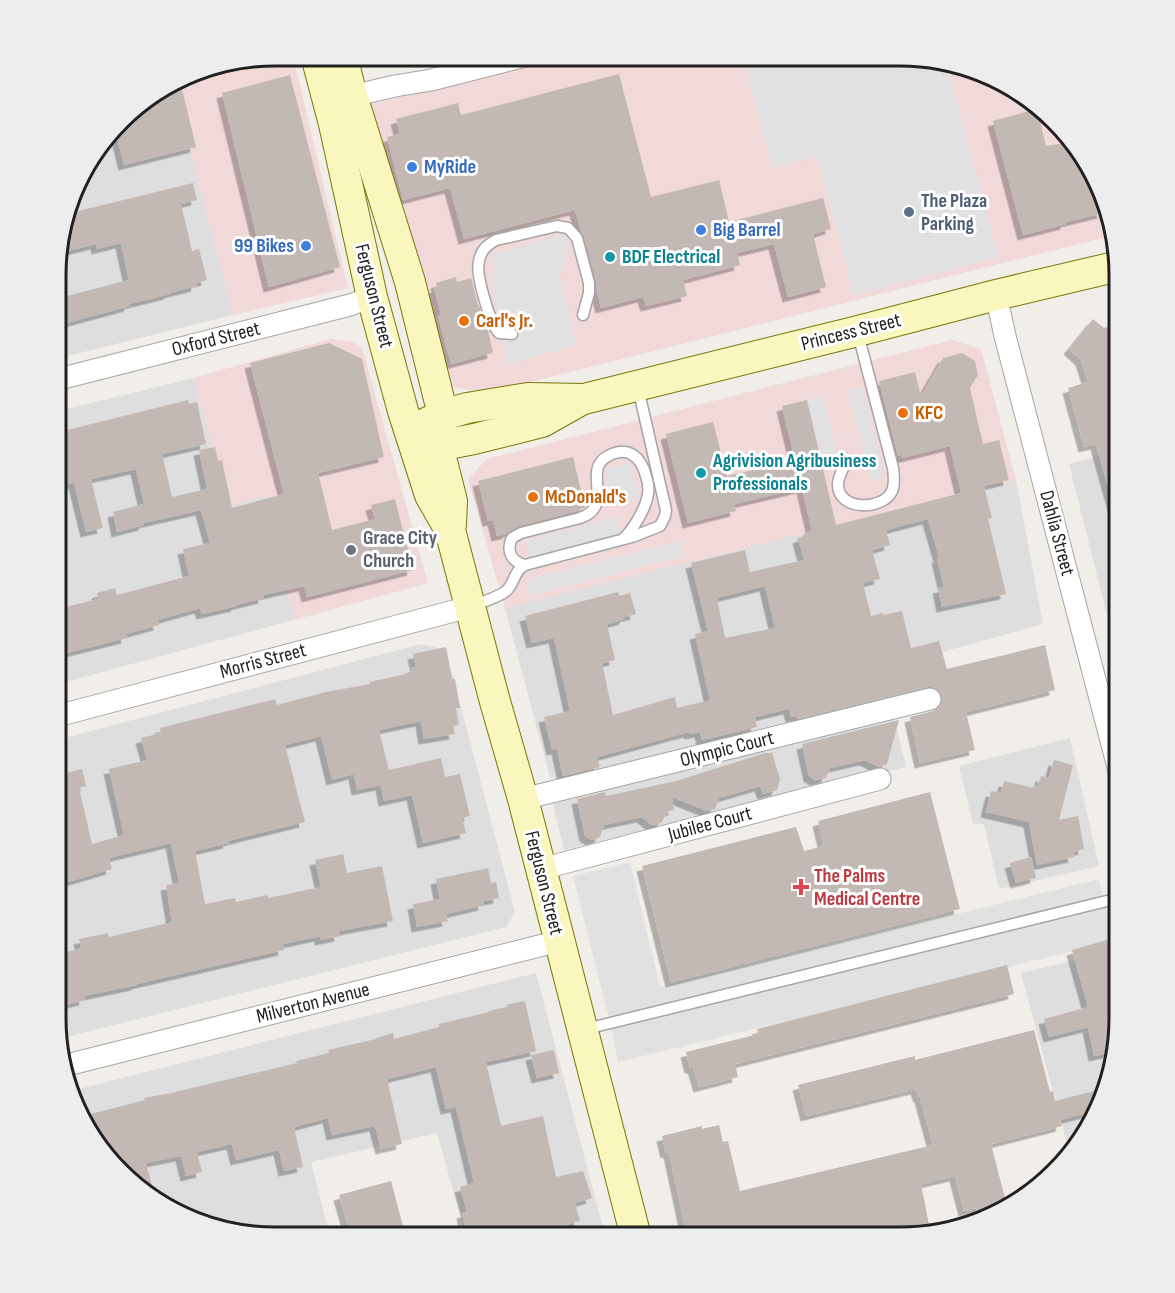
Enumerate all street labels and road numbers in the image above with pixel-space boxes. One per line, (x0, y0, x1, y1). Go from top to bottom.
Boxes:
street label: Ferguson Street (349, 242, 399, 350)
street label: Princess Street (799, 308, 903, 356)
street label: Oxford Street (169, 316, 263, 362)
street label: Dahlia Street (1034, 488, 1080, 578)
street label: Morris Street (217, 638, 309, 684)
street label: Olympic Court (678, 726, 776, 772)
street label: Jubilee Court (665, 801, 755, 847)
street label: Ferguson Street (519, 829, 569, 937)
street label: Milverton Avenue (254, 977, 372, 1029)

